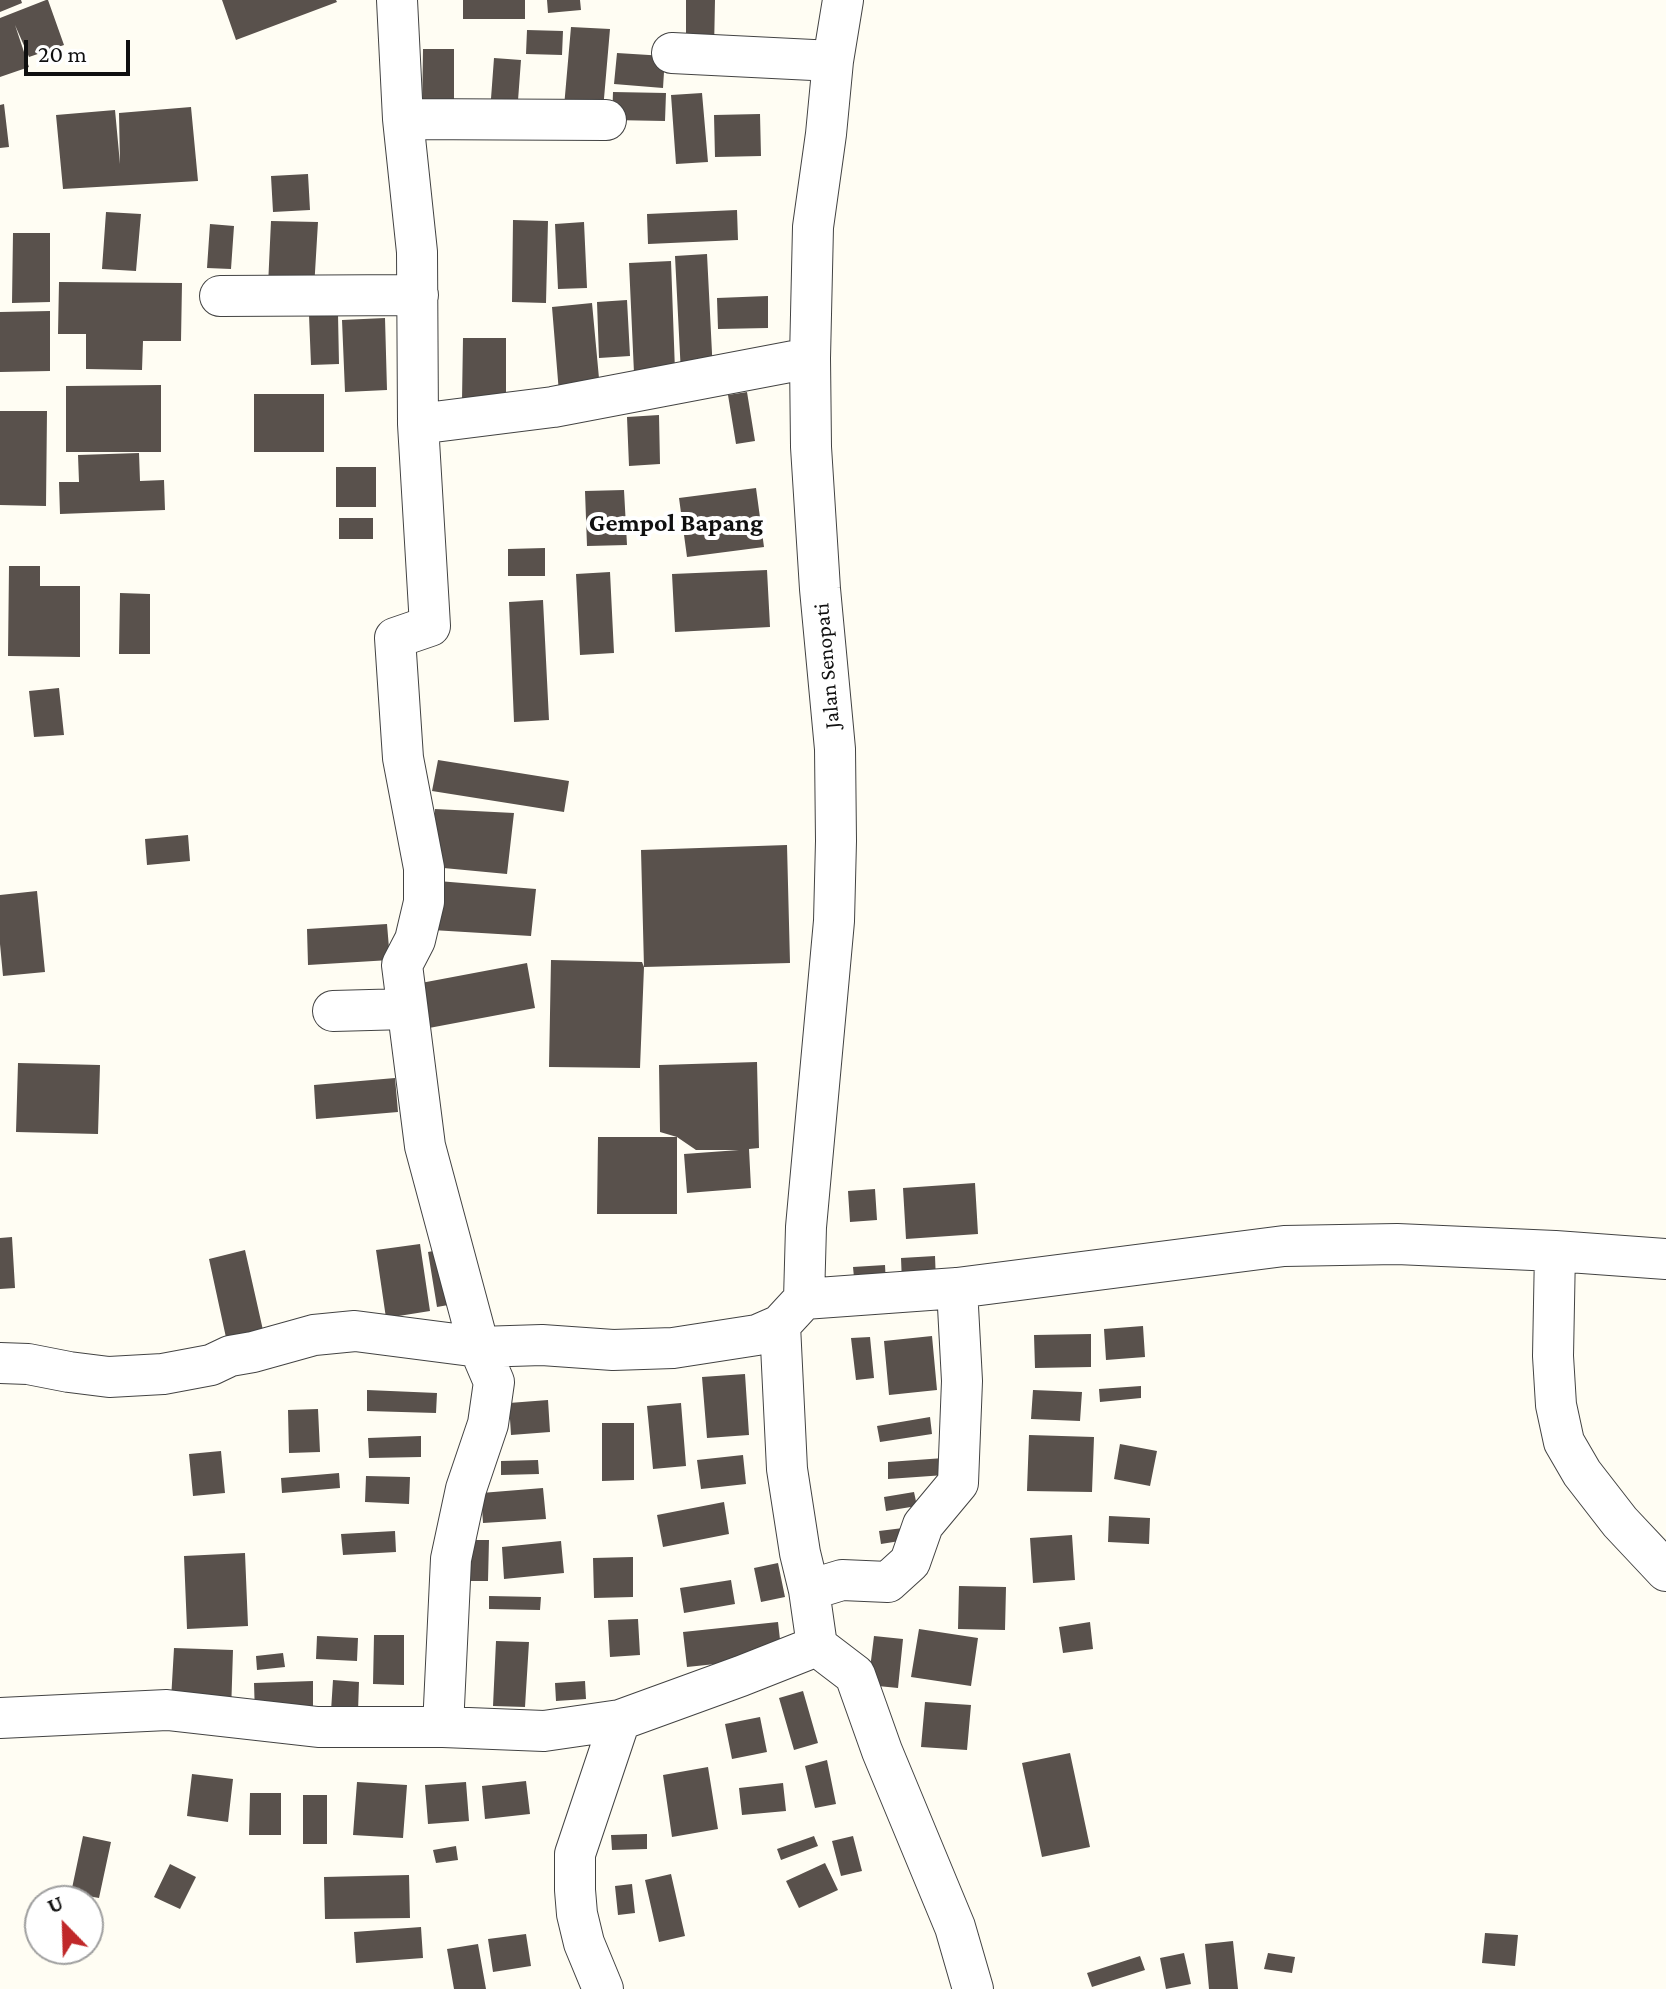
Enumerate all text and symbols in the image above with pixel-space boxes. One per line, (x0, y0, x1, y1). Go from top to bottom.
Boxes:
scale bar (28, 24, 134, 74)
text: 20 m (38, 40, 87, 67)
district label: Gempol Bapang (589, 507, 763, 539)
street label: Jalan Senopati (808, 602, 846, 730)
north arrow (24, 1885, 104, 1965)
text: U (43, 1890, 67, 1919)

